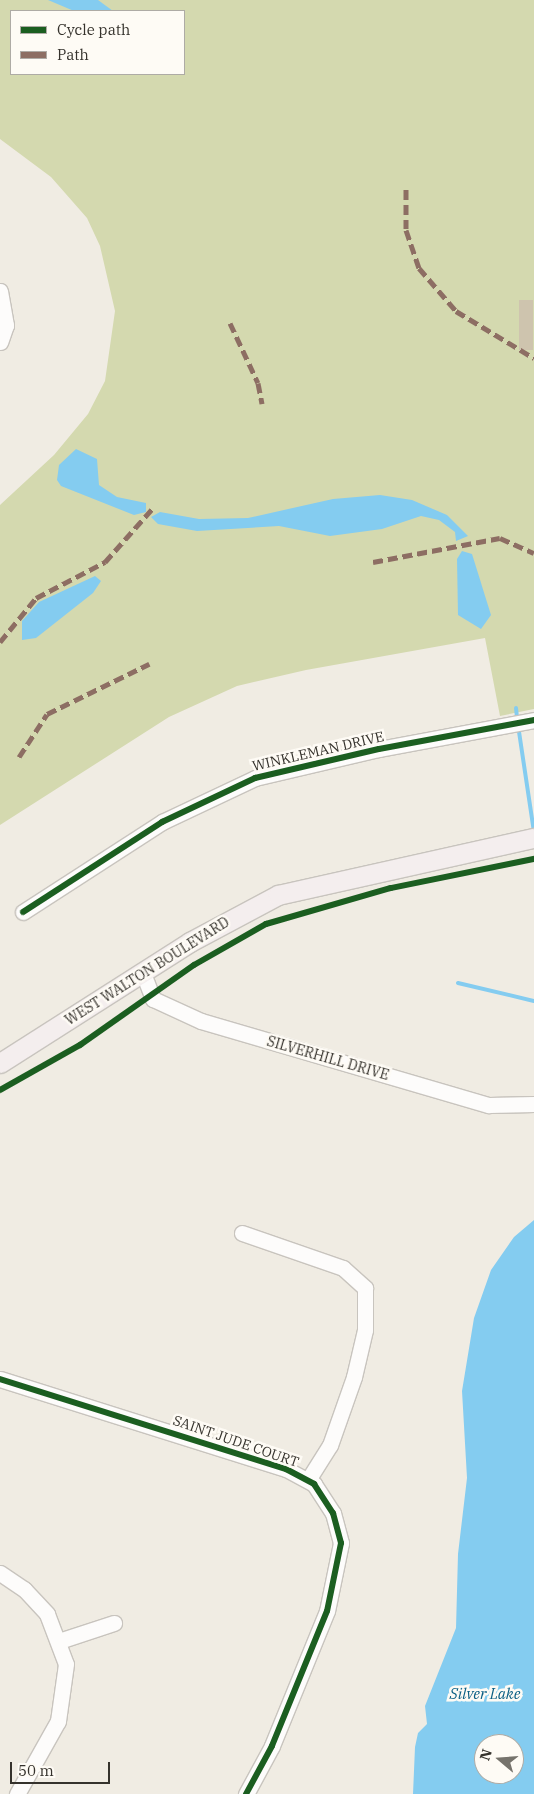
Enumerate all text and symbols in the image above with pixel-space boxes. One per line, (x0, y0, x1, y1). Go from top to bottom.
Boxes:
legend (10, 10, 185, 75)
text: Cycle path (57, 20, 130, 39)
text: Path (57, 45, 89, 64)
street label: WINKLEMAN DRIVE (250, 728, 386, 774)
street label: WEST WALTON BOULEVARD (62, 913, 232, 1029)
street label: SILVERHILL DRIVE (265, 1033, 391, 1083)
street label: SAINT JUDE COURT (171, 1412, 301, 1470)
water label: Silver Lake (450, 1685, 520, 1703)
north arrow (474, 1734, 524, 1784)
text: N (475, 1747, 496, 1763)
scale bar (12, 1752, 112, 1784)
text: 50 m (18, 1761, 54, 1780)

